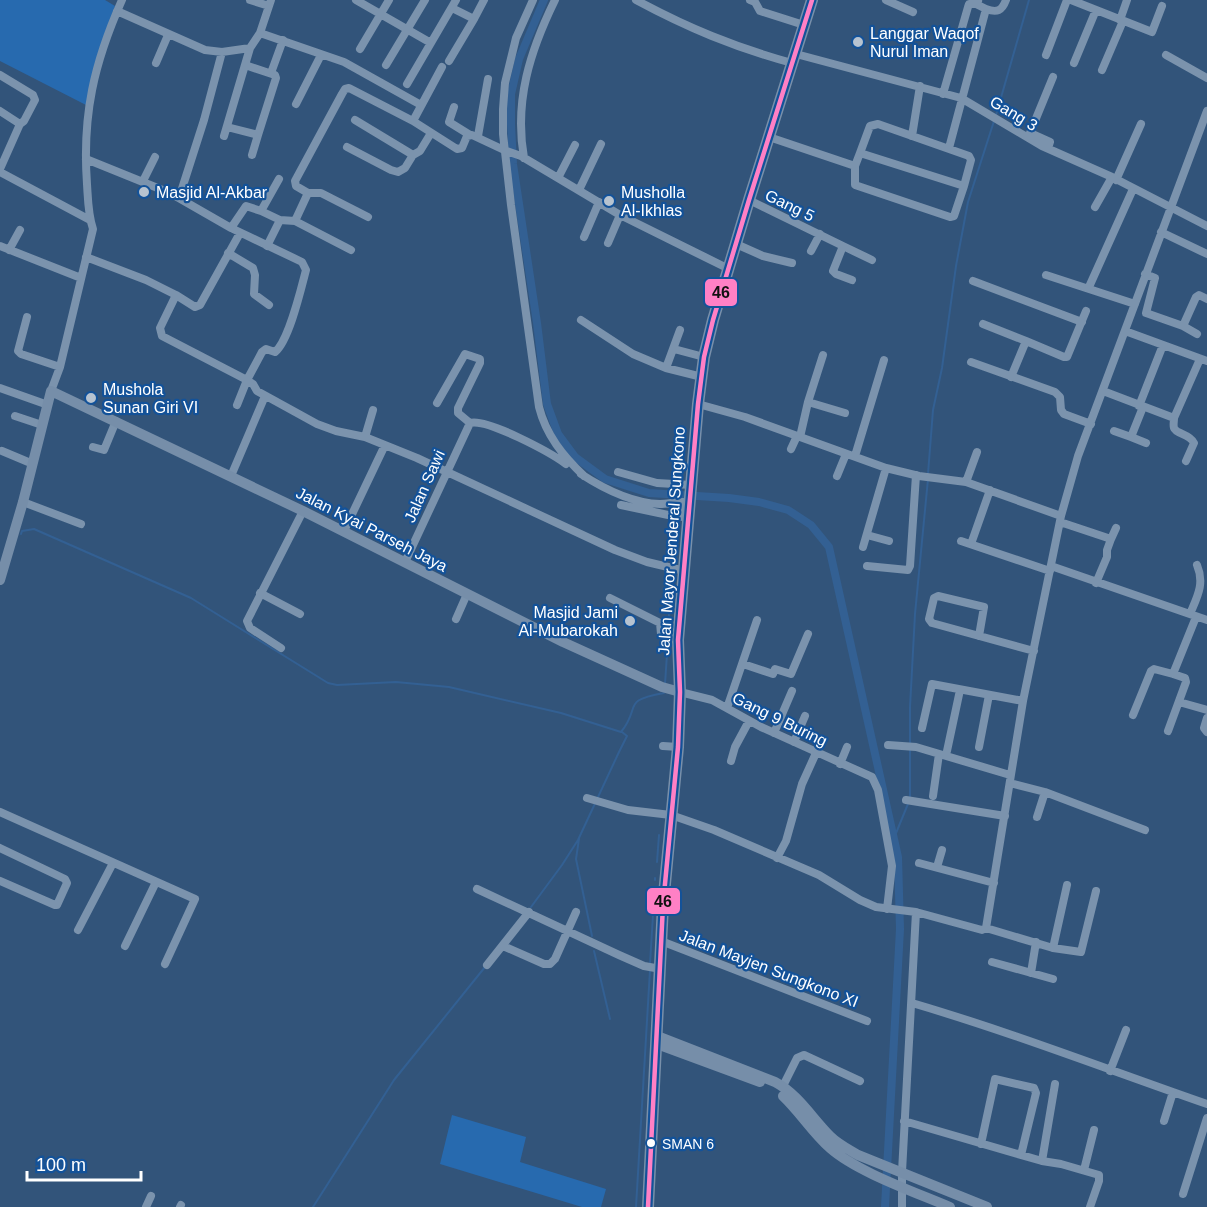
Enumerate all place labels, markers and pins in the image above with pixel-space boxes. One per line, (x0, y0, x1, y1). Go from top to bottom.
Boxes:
place label: Langgar Waqof Nurul Iman (870, 25, 979, 60)
marker: Langgar Waqof Nurul Iman (851, 35, 865, 49)
place label: Masjid Al-Akbar (156, 184, 268, 201)
place label: Musholla Al-Ikhlas (621, 184, 685, 219)
marker: Masjid Al-Akbar (137, 185, 151, 199)
marker: Musholla Al-Ikhlas (602, 194, 616, 208)
place label: Mushola Sunan Giri VI (103, 381, 198, 416)
marker: Mushola Sunan Giri VI (84, 391, 98, 405)
place label: Masjid Jami Al-Mubarokah (518, 604, 618, 639)
marker: Masjid Jami Al-Mubarokah (623, 614, 637, 628)
place label: SMAN 6 (662, 1136, 714, 1152)
marker: SMAN 6 (645, 1137, 657, 1149)

